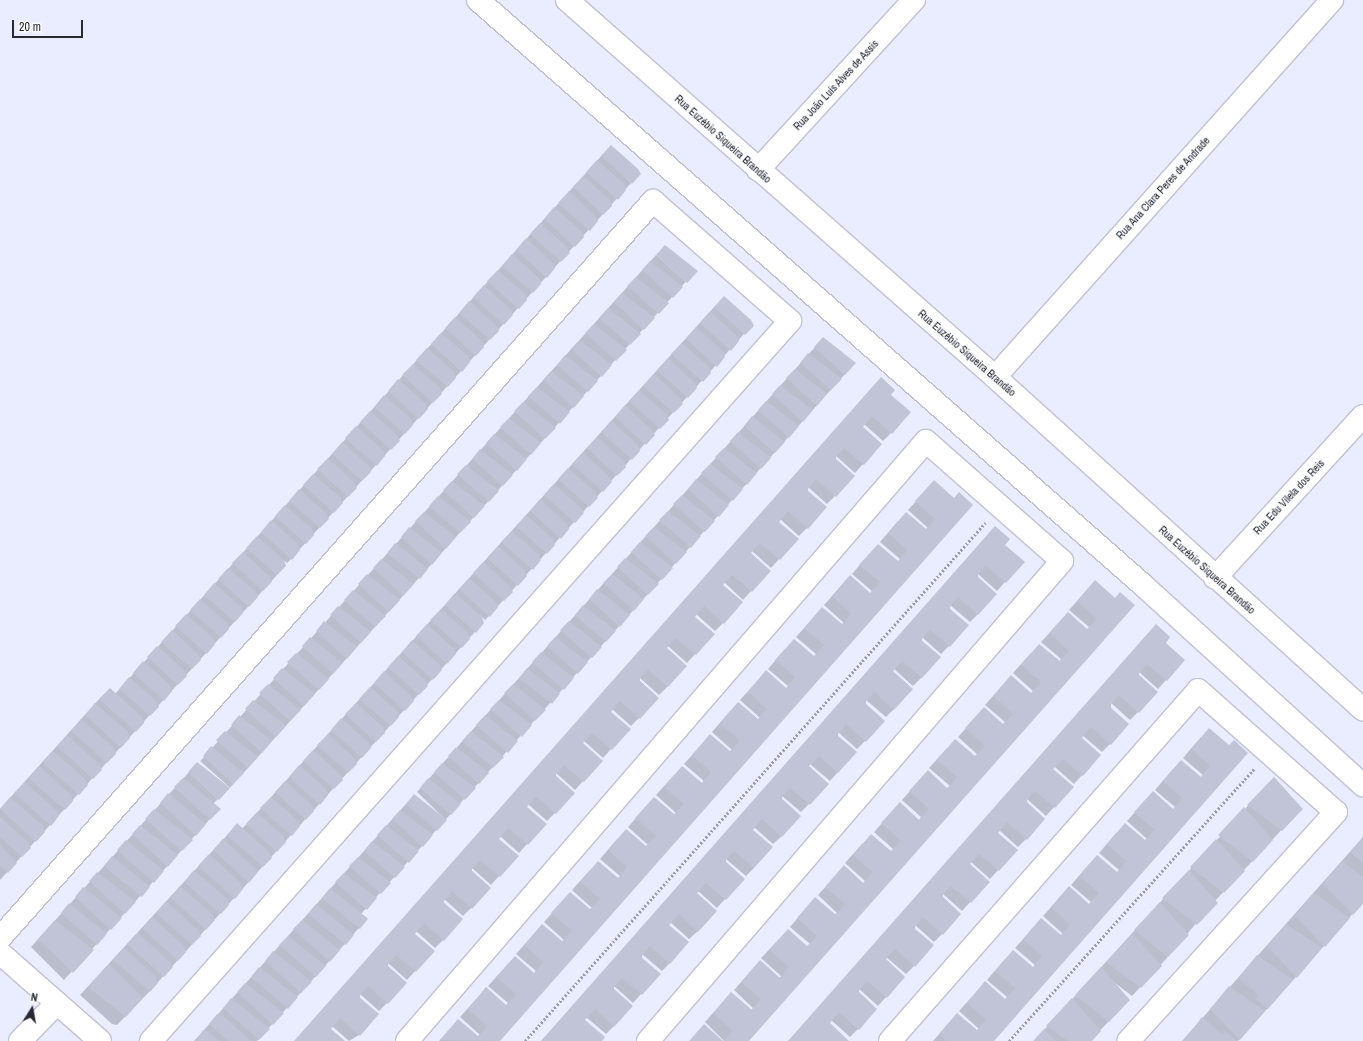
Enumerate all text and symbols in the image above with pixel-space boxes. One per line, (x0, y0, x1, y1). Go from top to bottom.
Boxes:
scale bar (14, 12, 85, 38)
text: 20 m (19, 19, 41, 35)
street label: Rua João Luís Alves de Assis (790, 37, 882, 133)
street label: Rua Euzébio Siqueira Brandão (672, 92, 774, 186)
street label: Rua Ana Clara Peres de Andrade (1113, 134, 1213, 242)
street label: Rua Euzébio Siqueira Brandão (915, 307, 1019, 399)
street label: Rua Edu Vilela dos Reis (1251, 457, 1327, 537)
street label: Rua Euzébio Siqueira Brandão (1156, 523, 1258, 617)
north arrow (12, 989, 52, 1029)
text: N (30, 990, 39, 1005)

